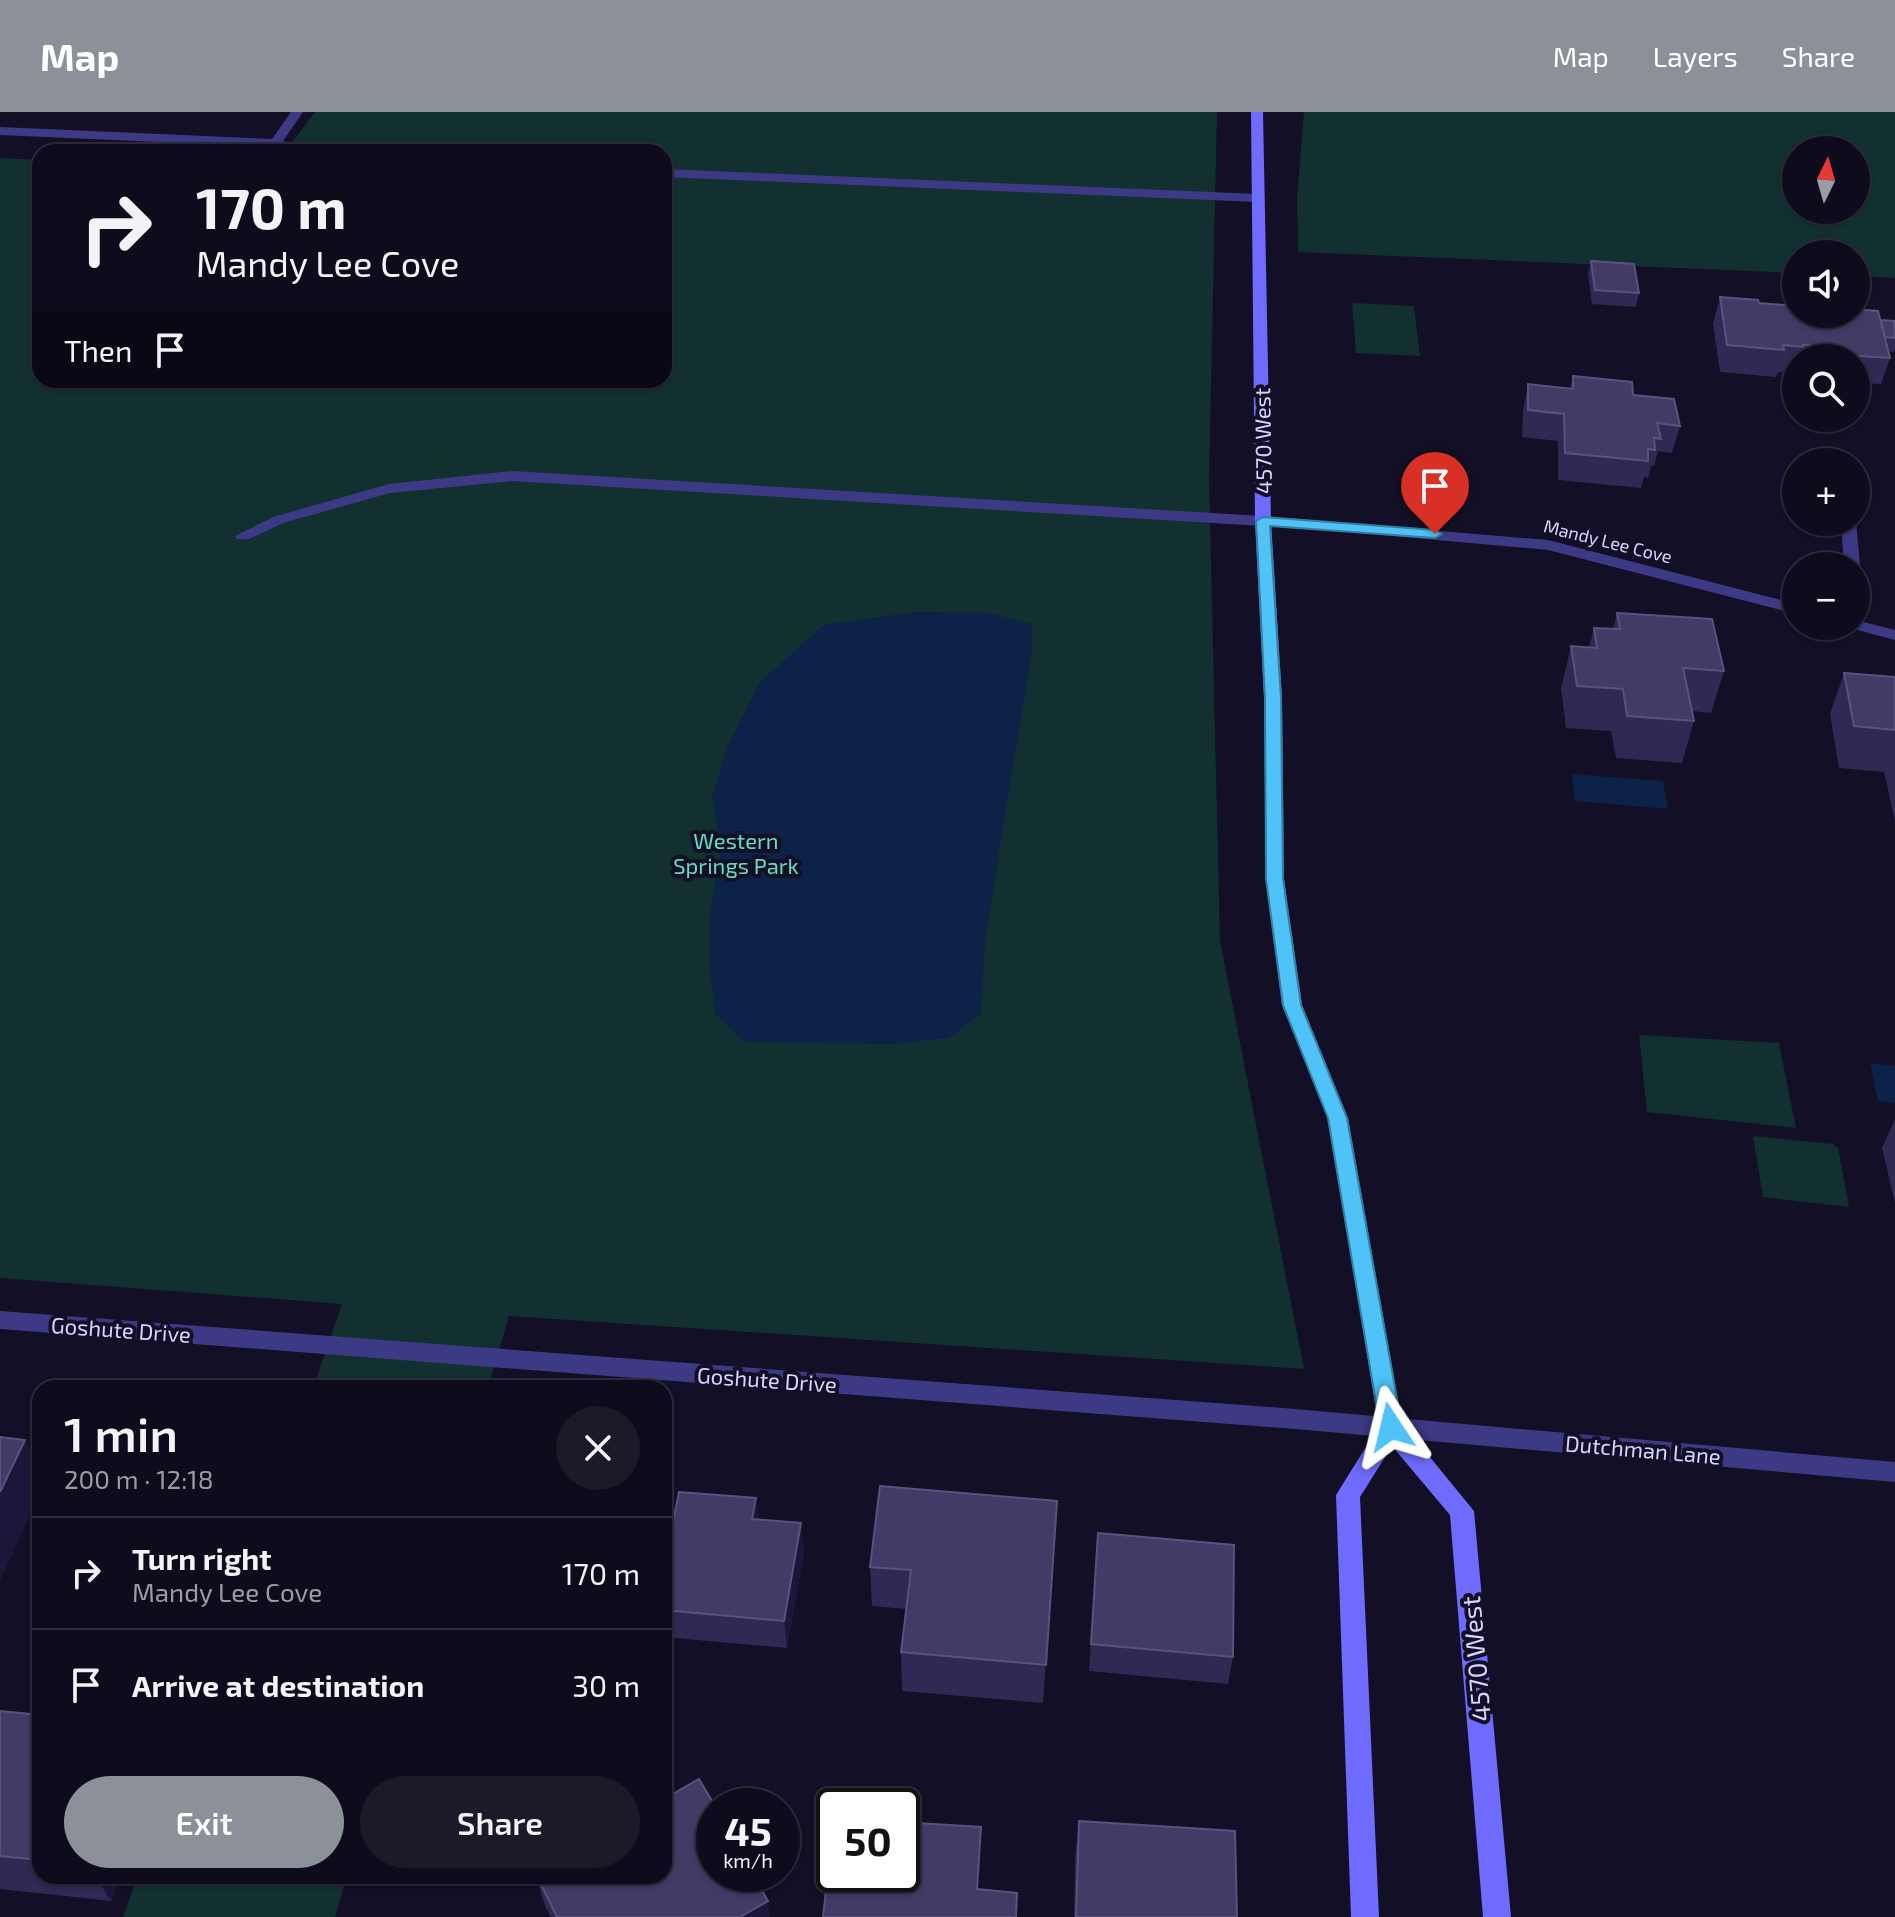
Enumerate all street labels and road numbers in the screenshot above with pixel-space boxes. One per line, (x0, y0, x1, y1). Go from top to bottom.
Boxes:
street label: 4570 West (1248, 388, 1276, 494)
street label: Mandy Lee Cove (1541, 514, 1675, 568)
street label: Goshute Drive (50, 1311, 192, 1347)
street label: Goshute Drive (696, 1361, 838, 1397)
street label: Dutchman Lane (1564, 1429, 1722, 1469)
street label: 4570 West (1454, 1595, 1496, 1723)

